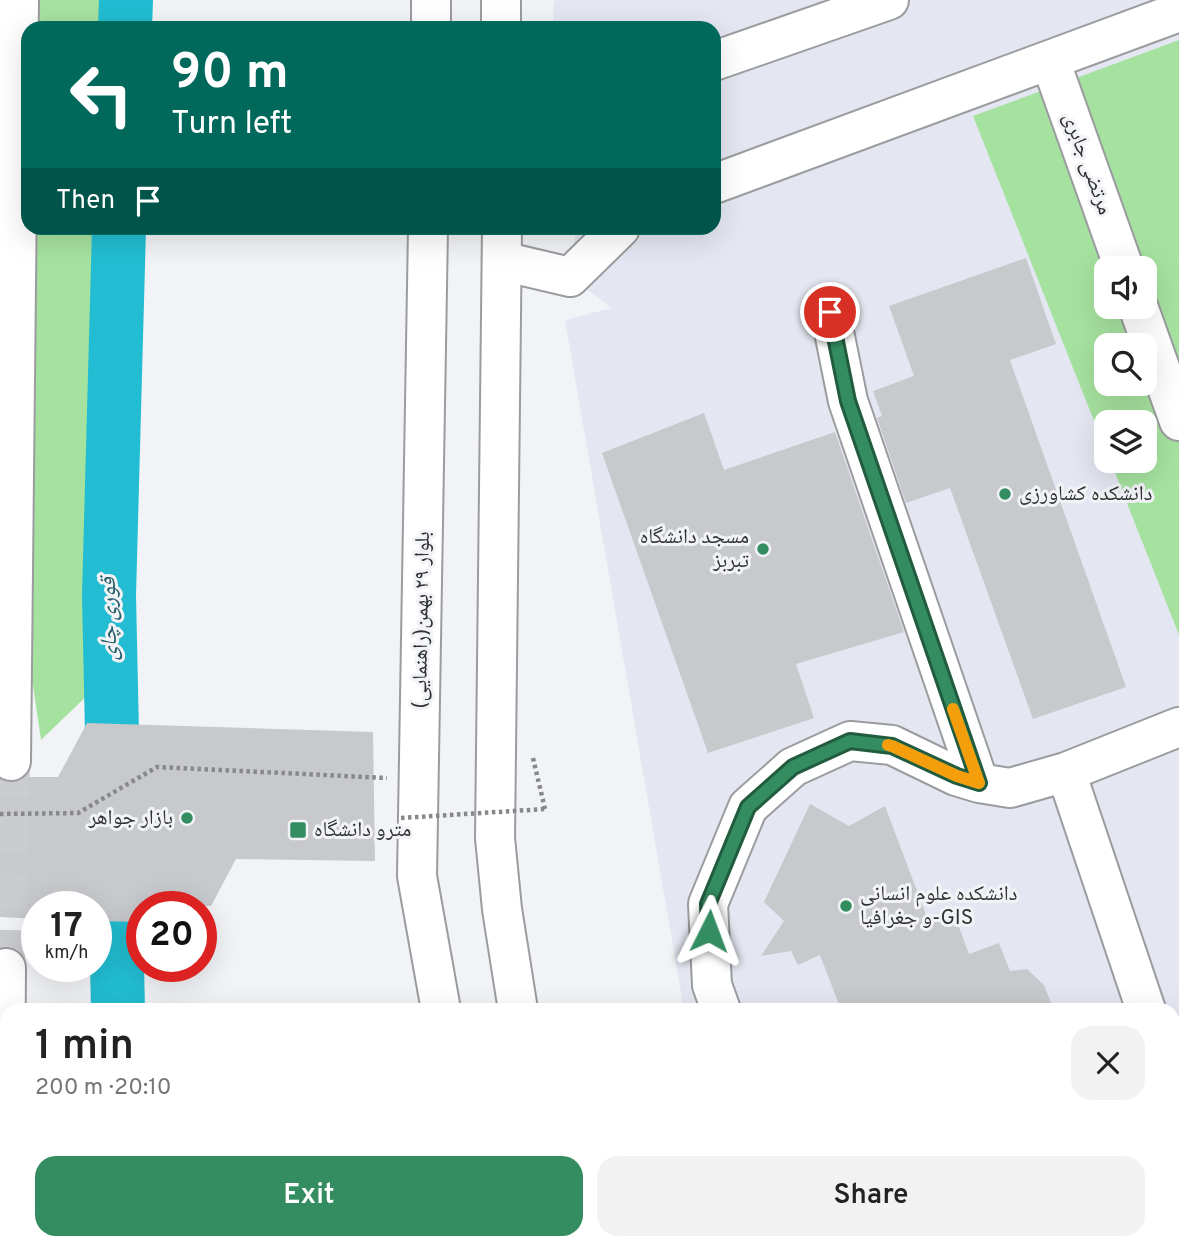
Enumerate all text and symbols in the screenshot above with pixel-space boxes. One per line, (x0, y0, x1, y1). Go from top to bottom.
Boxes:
text: 90 m (171, 44, 289, 106)
icon: left (56, 49, 147, 140)
text: Turn left (171, 105, 292, 145)
street label: مرتضی جابری (1056, 109, 1118, 219)
icon: arrive (129, 182, 167, 220)
text: Then (56, 185, 115, 218)
map controls (1094, 256, 1157, 473)
button: sound (1094, 256, 1157, 319)
pin (800, 282, 860, 342)
icon: arrive (811, 293, 849, 331)
button: search (1094, 333, 1157, 396)
button: layers (1094, 410, 1157, 473)
place label: دانشکده کشاورزی (1019, 481, 1152, 508)
marker: دانشکده کشاورزی (997, 486, 1013, 502)
place label: مسجد دانشگاه تبربز (640, 524, 749, 575)
street label: بلوار ٢٩ بهمن(راهنمایی) (407, 531, 437, 709)
marker: مسجد دانشگاه تبربز (755, 541, 771, 557)
water label: قوری چای (95, 574, 125, 661)
place label: بازار جواهر (87, 805, 173, 832)
marker: بازار جواهر (179, 810, 195, 826)
place label: مترو دانشگاه (314, 817, 411, 844)
marker: مترو دانشگاه (288, 820, 308, 840)
place label: دانشکده علوم انسانی و جغرافیا-GIS (860, 881, 1017, 932)
speed limit sign: 20 (126, 891, 217, 982)
position arrow (672, 894, 746, 968)
marker: دانشکده علوم انسانی و جغرافیا-GIS (838, 898, 854, 914)
text: 17 (50, 905, 83, 949)
text: km/h (45, 942, 88, 965)
text: 1 min (35, 1021, 134, 1074)
button: close (1071, 1026, 1145, 1100)
text: 200 m · 20:10 (35, 1074, 171, 1103)
button: Exit (35, 1156, 583, 1236)
button: Share (597, 1156, 1145, 1236)

